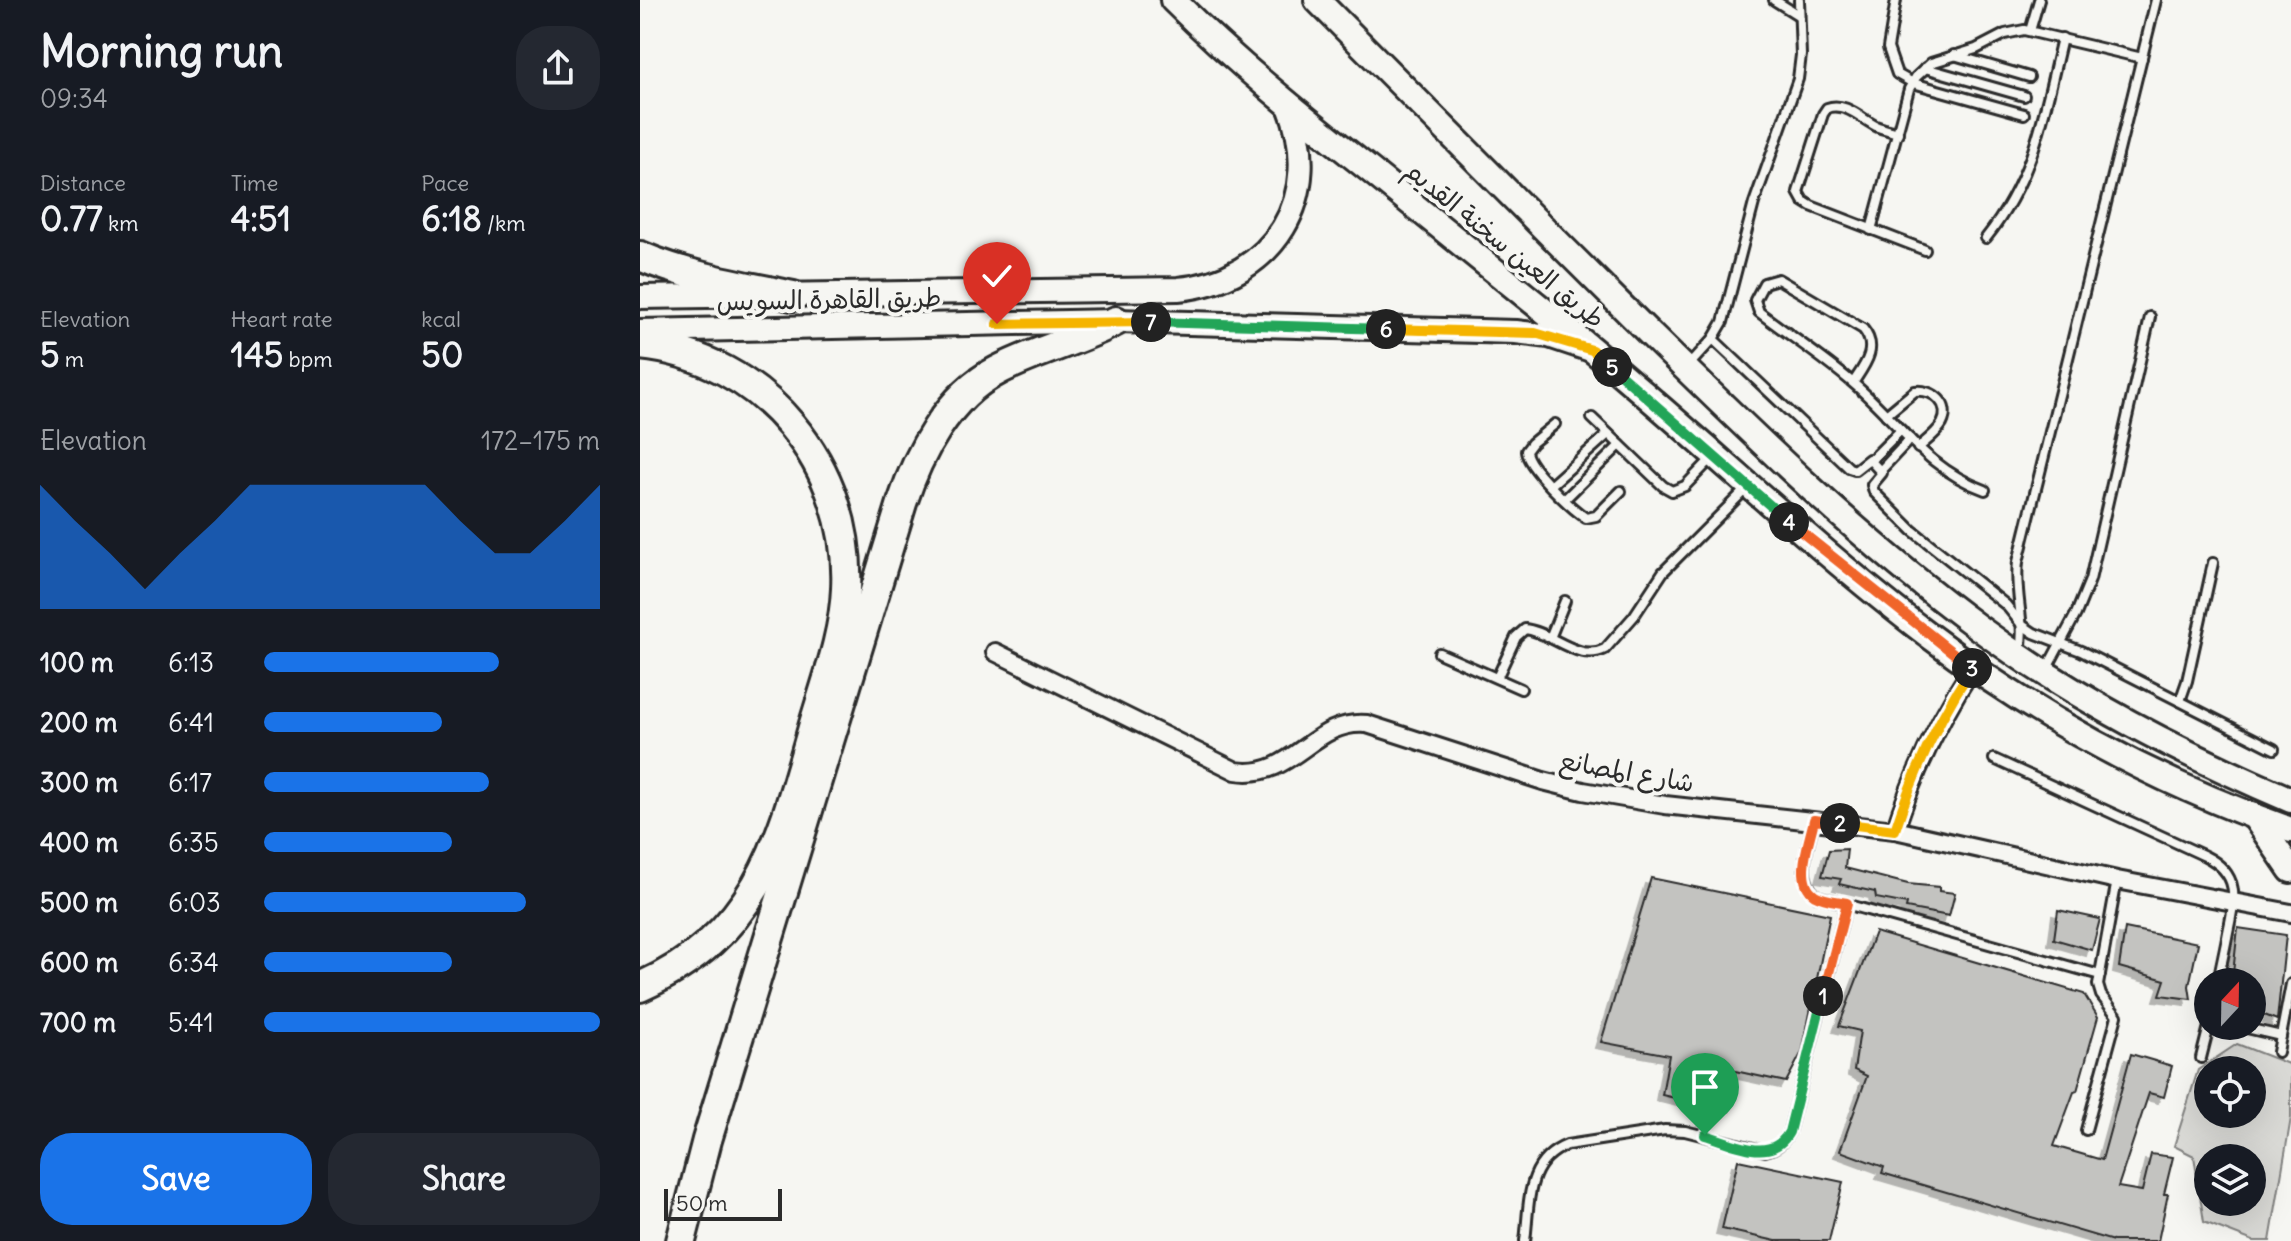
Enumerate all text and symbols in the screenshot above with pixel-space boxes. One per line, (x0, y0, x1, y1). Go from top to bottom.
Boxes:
text: Morning run (40, 24, 283, 79)
button: share (516, 26, 600, 110)
text: 09:34 (40, 82, 108, 115)
street label: طريق العين سخنة القديم (1396, 153, 1612, 338)
text: Distance (40, 169, 126, 197)
text: Time (231, 169, 278, 197)
text: Pace (421, 169, 469, 197)
text: 0.77 (40, 197, 103, 240)
text: 4:51 (231, 197, 291, 240)
text: 6:18 (421, 197, 482, 240)
text: km (103, 209, 139, 237)
text: /km (482, 209, 525, 237)
pin (963, 242, 1031, 324)
icon: check (975, 254, 1019, 298)
street label: طريق القاهرة السويس (716, 281, 942, 318)
pin: 7 (1131, 302, 1171, 342)
text: Elevation (40, 305, 130, 333)
text: Heart rate (231, 305, 333, 333)
text: kcal (421, 305, 461, 333)
text: 7 (1146, 308, 1156, 336)
pin: 6 (1366, 309, 1406, 349)
text: 6 (1380, 315, 1392, 343)
text: 5 (40, 333, 60, 376)
text: 145 (231, 333, 283, 376)
text: 50 (421, 333, 463, 376)
text: m (60, 345, 84, 373)
text: bpm (283, 345, 333, 373)
pin: 5 (1592, 347, 1632, 387)
text: 5 (1606, 353, 1618, 381)
text: Elevation (40, 424, 147, 457)
text: 172–175 m (481, 424, 600, 457)
pin: 4 (1769, 502, 1809, 542)
text: 4 (1783, 508, 1795, 536)
text: 100 m (40, 646, 114, 679)
text: 6:13 (168, 646, 214, 679)
pin: 3 (1952, 648, 1992, 688)
text: 3 (1966, 654, 1978, 682)
text: 200 m (40, 706, 117, 739)
text: 6:41 (168, 706, 214, 739)
street label: شارع المصانع (1557, 743, 1697, 802)
text: 300 m (40, 766, 118, 799)
text: 6:17 (168, 766, 212, 799)
pin: 2 (1820, 803, 1860, 843)
text: 2 (1834, 809, 1846, 837)
text: 400 m (40, 826, 118, 859)
text: 6:35 (168, 826, 219, 859)
text: 500 m (40, 886, 118, 919)
text: 6:03 (168, 886, 221, 919)
text: 600 m (40, 946, 118, 979)
text: 6:34 (168, 946, 219, 979)
north arrow (2194, 968, 2266, 1040)
map controls (2194, 968, 2266, 1216)
pin: 1 (1803, 976, 1843, 1016)
text: 1 (1819, 982, 1827, 1010)
text: 700 m (40, 1006, 116, 1039)
text: 5:41 (168, 1006, 214, 1039)
pin (1671, 1053, 1739, 1135)
button: locate (2194, 1056, 2266, 1128)
icon: arrive (1683, 1065, 1727, 1109)
button: Save (40, 1133, 312, 1225)
button: Share (328, 1133, 600, 1225)
button: layers (2194, 1144, 2266, 1216)
scale bar (664, 1185, 782, 1221)
text: 50 m (676, 1189, 728, 1217)

